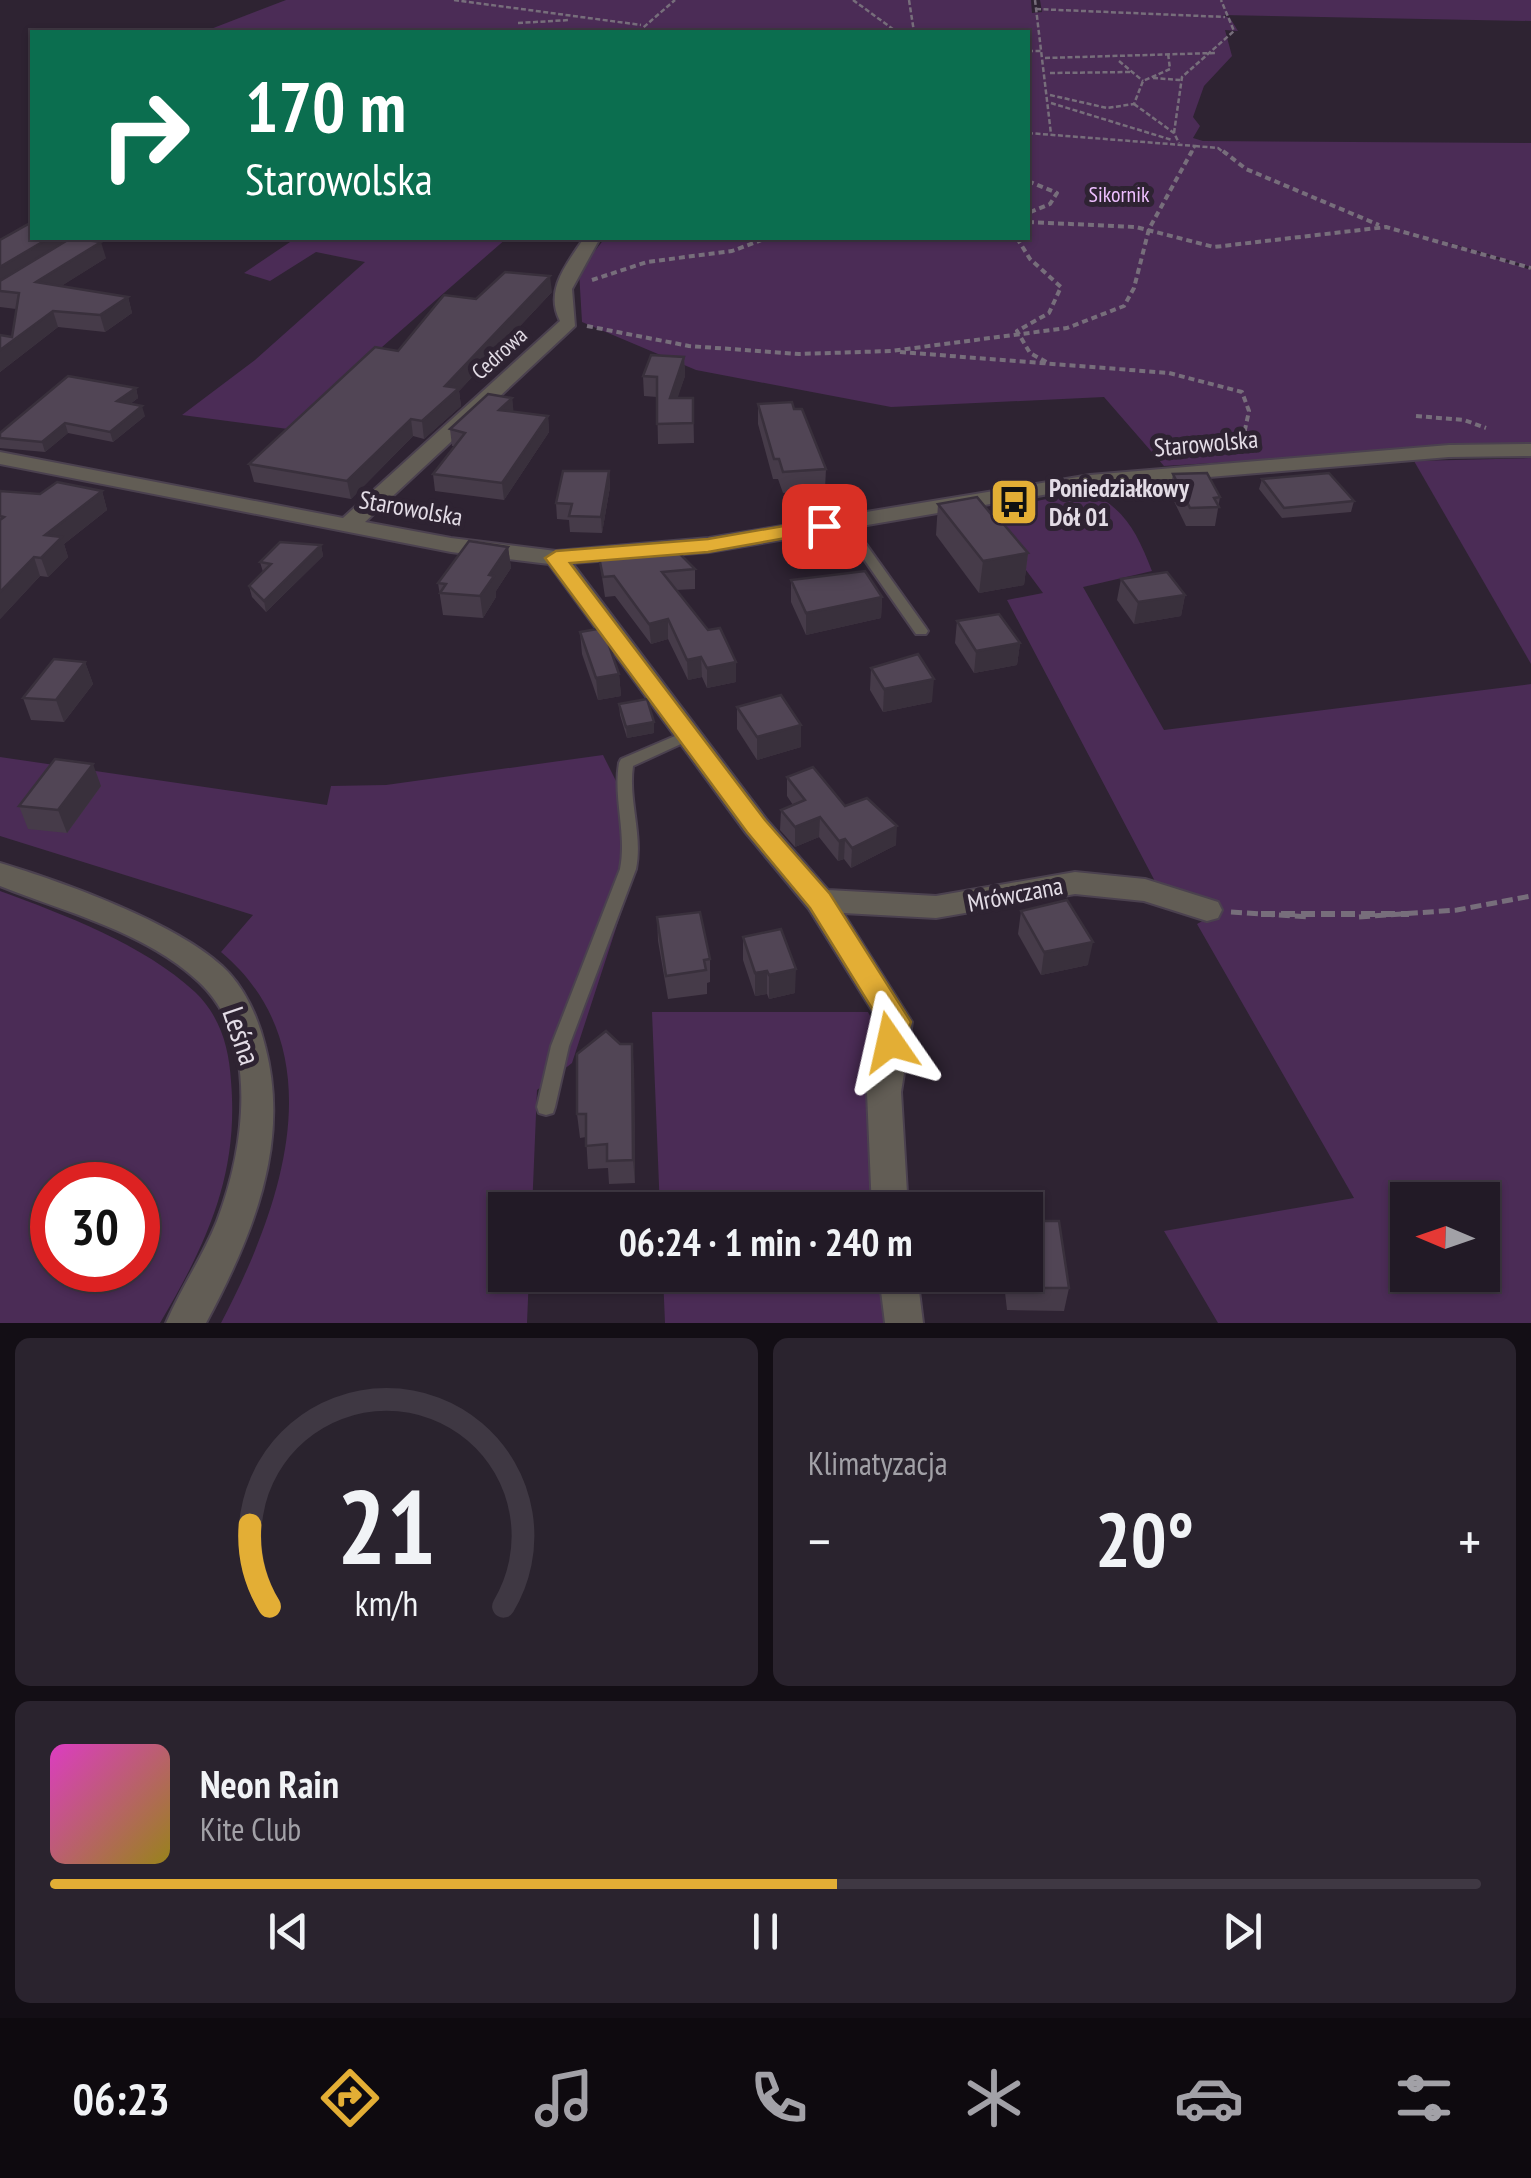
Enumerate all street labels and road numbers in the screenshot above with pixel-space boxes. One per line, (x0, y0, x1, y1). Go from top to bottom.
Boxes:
street label: Cedrowa (465, 321, 533, 385)
street label: Starowolska (1153, 423, 1259, 463)
street label: Starowolska (357, 483, 465, 533)
street label: Mrówczana (965, 869, 1065, 919)
street label: Leśna (214, 1001, 270, 1070)

